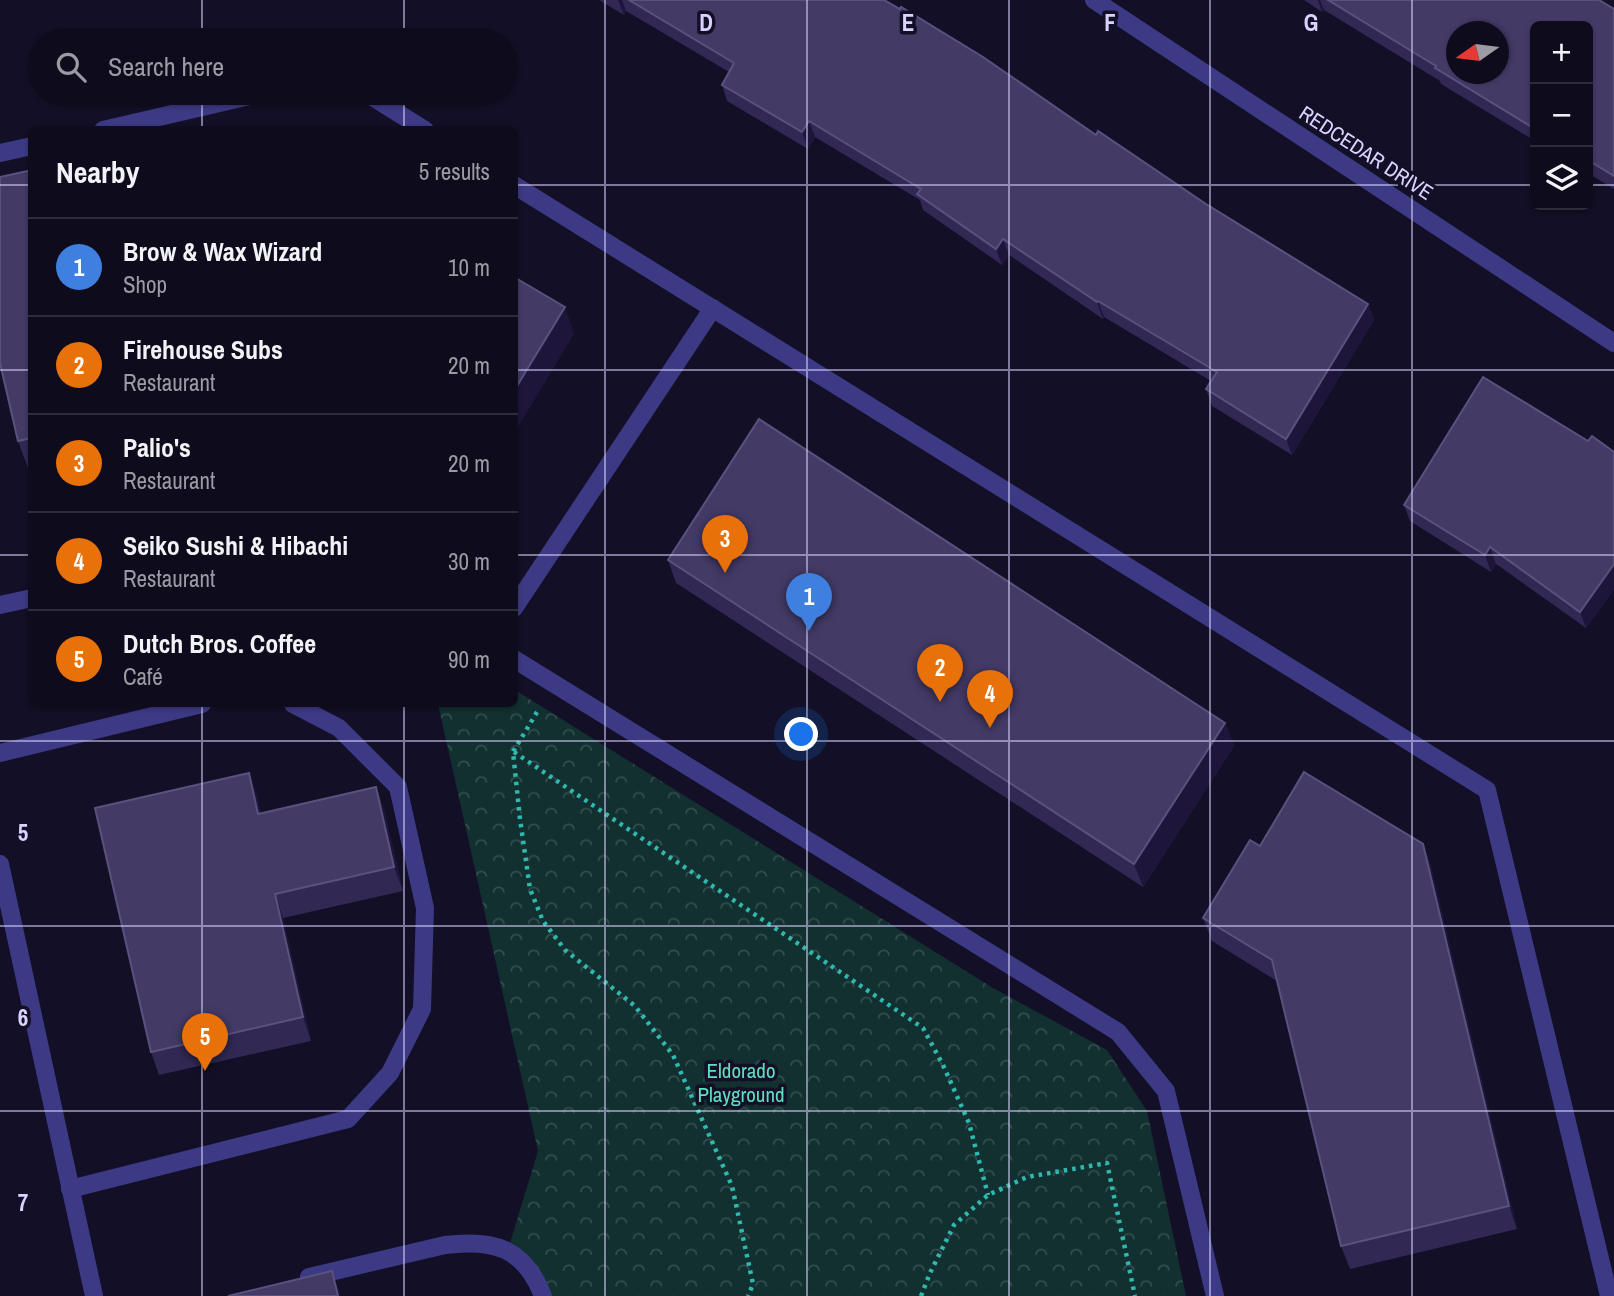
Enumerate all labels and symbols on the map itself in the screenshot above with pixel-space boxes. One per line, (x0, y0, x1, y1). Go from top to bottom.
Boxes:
text: D (699, 7, 713, 38)
text: E (902, 7, 914, 38)
text: F (1104, 7, 1116, 38)
text: G (1304, 7, 1318, 38)
north arrow (1446, 21, 1509, 84)
street label: REDCEDAR DRIVE (1294, 98, 1439, 207)
pin: 3 (702, 515, 748, 573)
pin: 1 (786, 573, 832, 631)
pin: 2 (917, 644, 963, 702)
pin: 4 (967, 670, 1013, 728)
your location (784, 717, 818, 751)
text: 5 (18, 817, 28, 848)
text: 6 (18, 1002, 28, 1033)
pin: 5 (182, 1013, 228, 1071)
park label: Eldorado Playground (697, 1056, 785, 1109)
text: 7 (18, 1187, 28, 1218)

